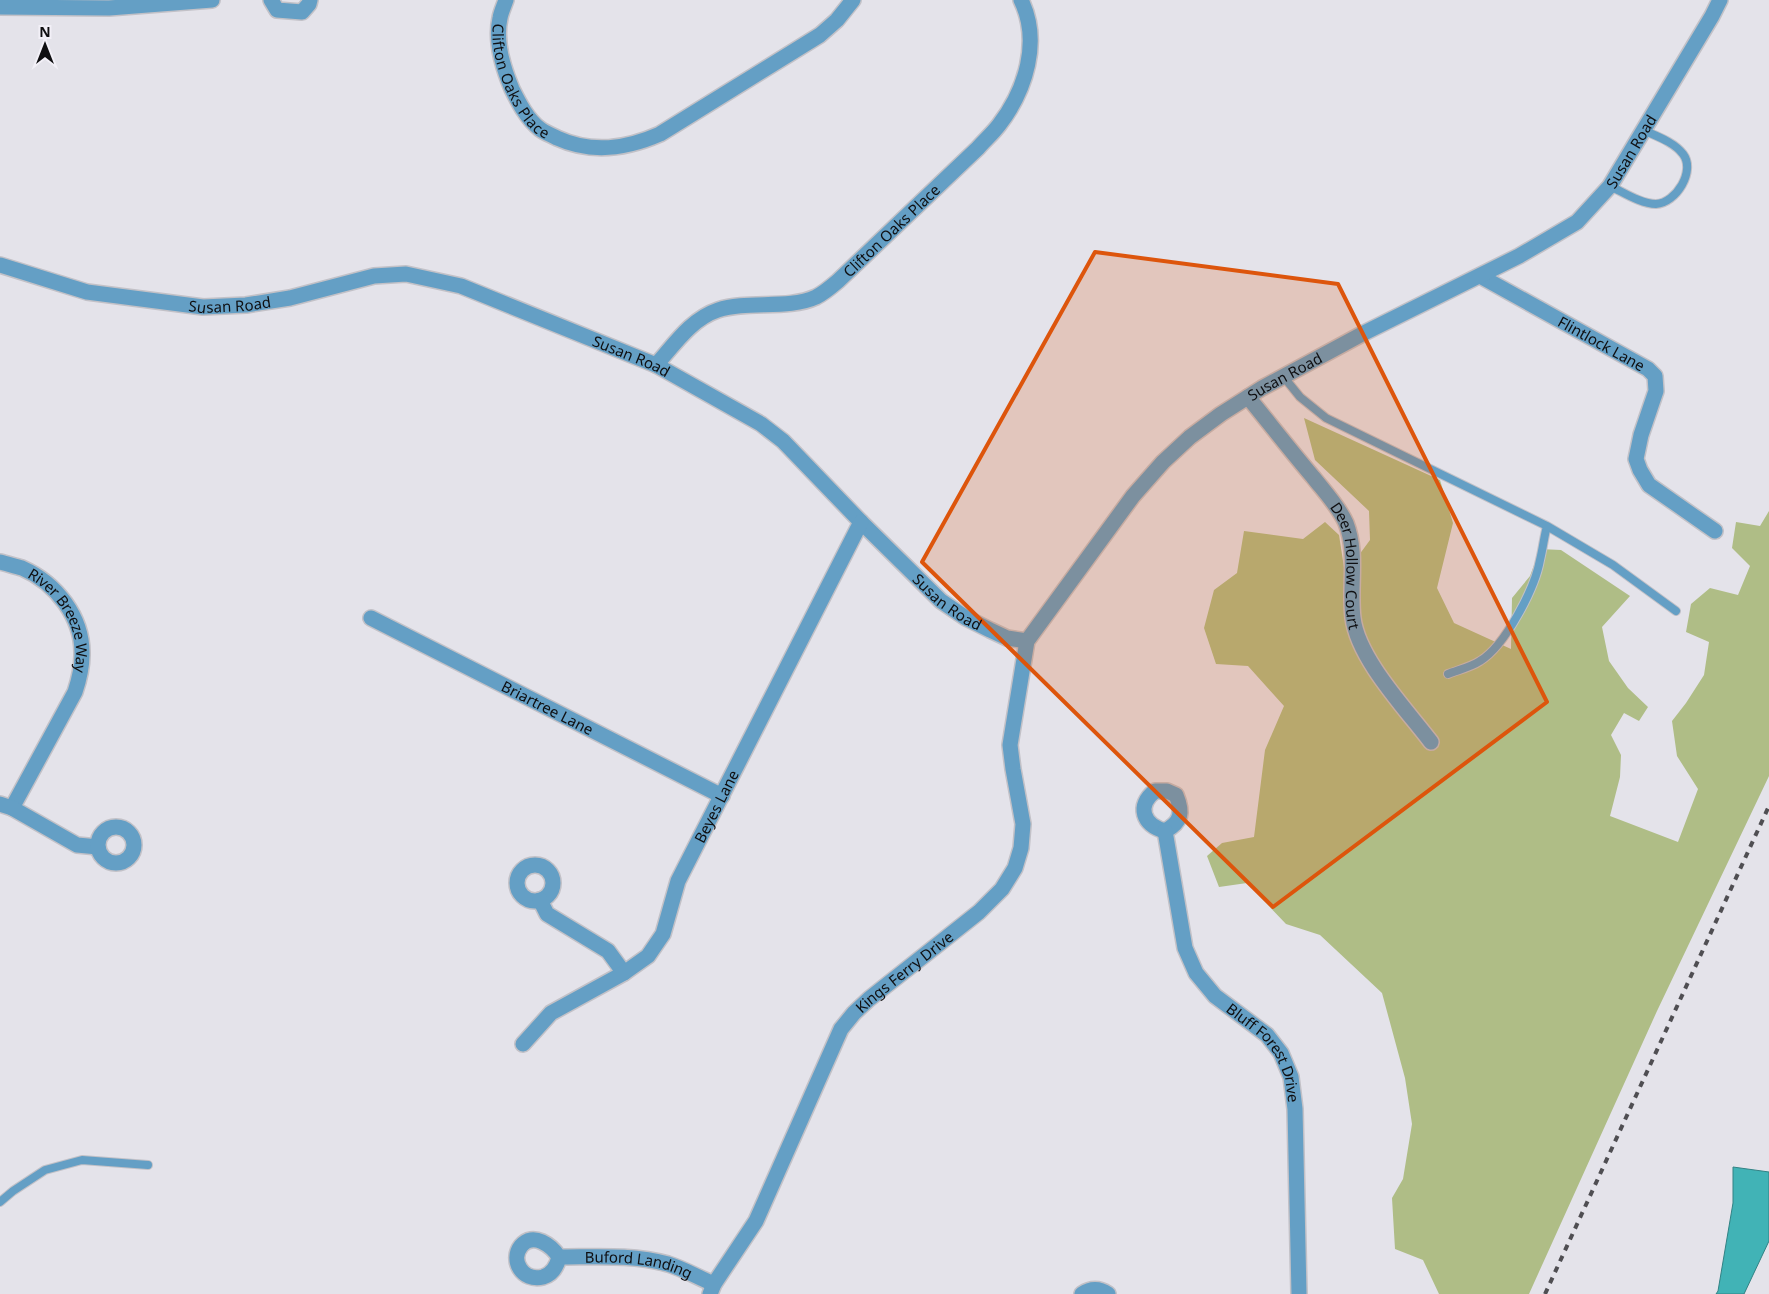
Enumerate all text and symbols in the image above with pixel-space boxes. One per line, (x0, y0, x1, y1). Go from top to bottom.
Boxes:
north arrow (20, 20, 70, 70)
text: N (39, 22, 51, 41)
street label: Clifton Oaks Place (488, 23, 553, 143)
street label: Susan Road (1601, 111, 1661, 192)
street label: Clifton Oaks Place (839, 180, 944, 281)
street label: Susan Road (188, 291, 272, 317)
street label: Flintlock Lane (1555, 311, 1649, 375)
street label: Susan Road (590, 330, 674, 381)
street label: Susan Road (1243, 347, 1326, 405)
street label: Deer Hollow Court (1326, 498, 1365, 632)
street label: River Breeze Way (25, 563, 92, 675)
street label: Susan Road (909, 569, 985, 634)
street label: Briartree Lane (498, 676, 597, 739)
street label: Beyes Lane (689, 766, 743, 846)
street label: Kings Ferry Drive (851, 926, 957, 1017)
street label: Bluff Forest Drive (1223, 998, 1304, 1103)
street label: Buford Landing (585, 1247, 696, 1283)

